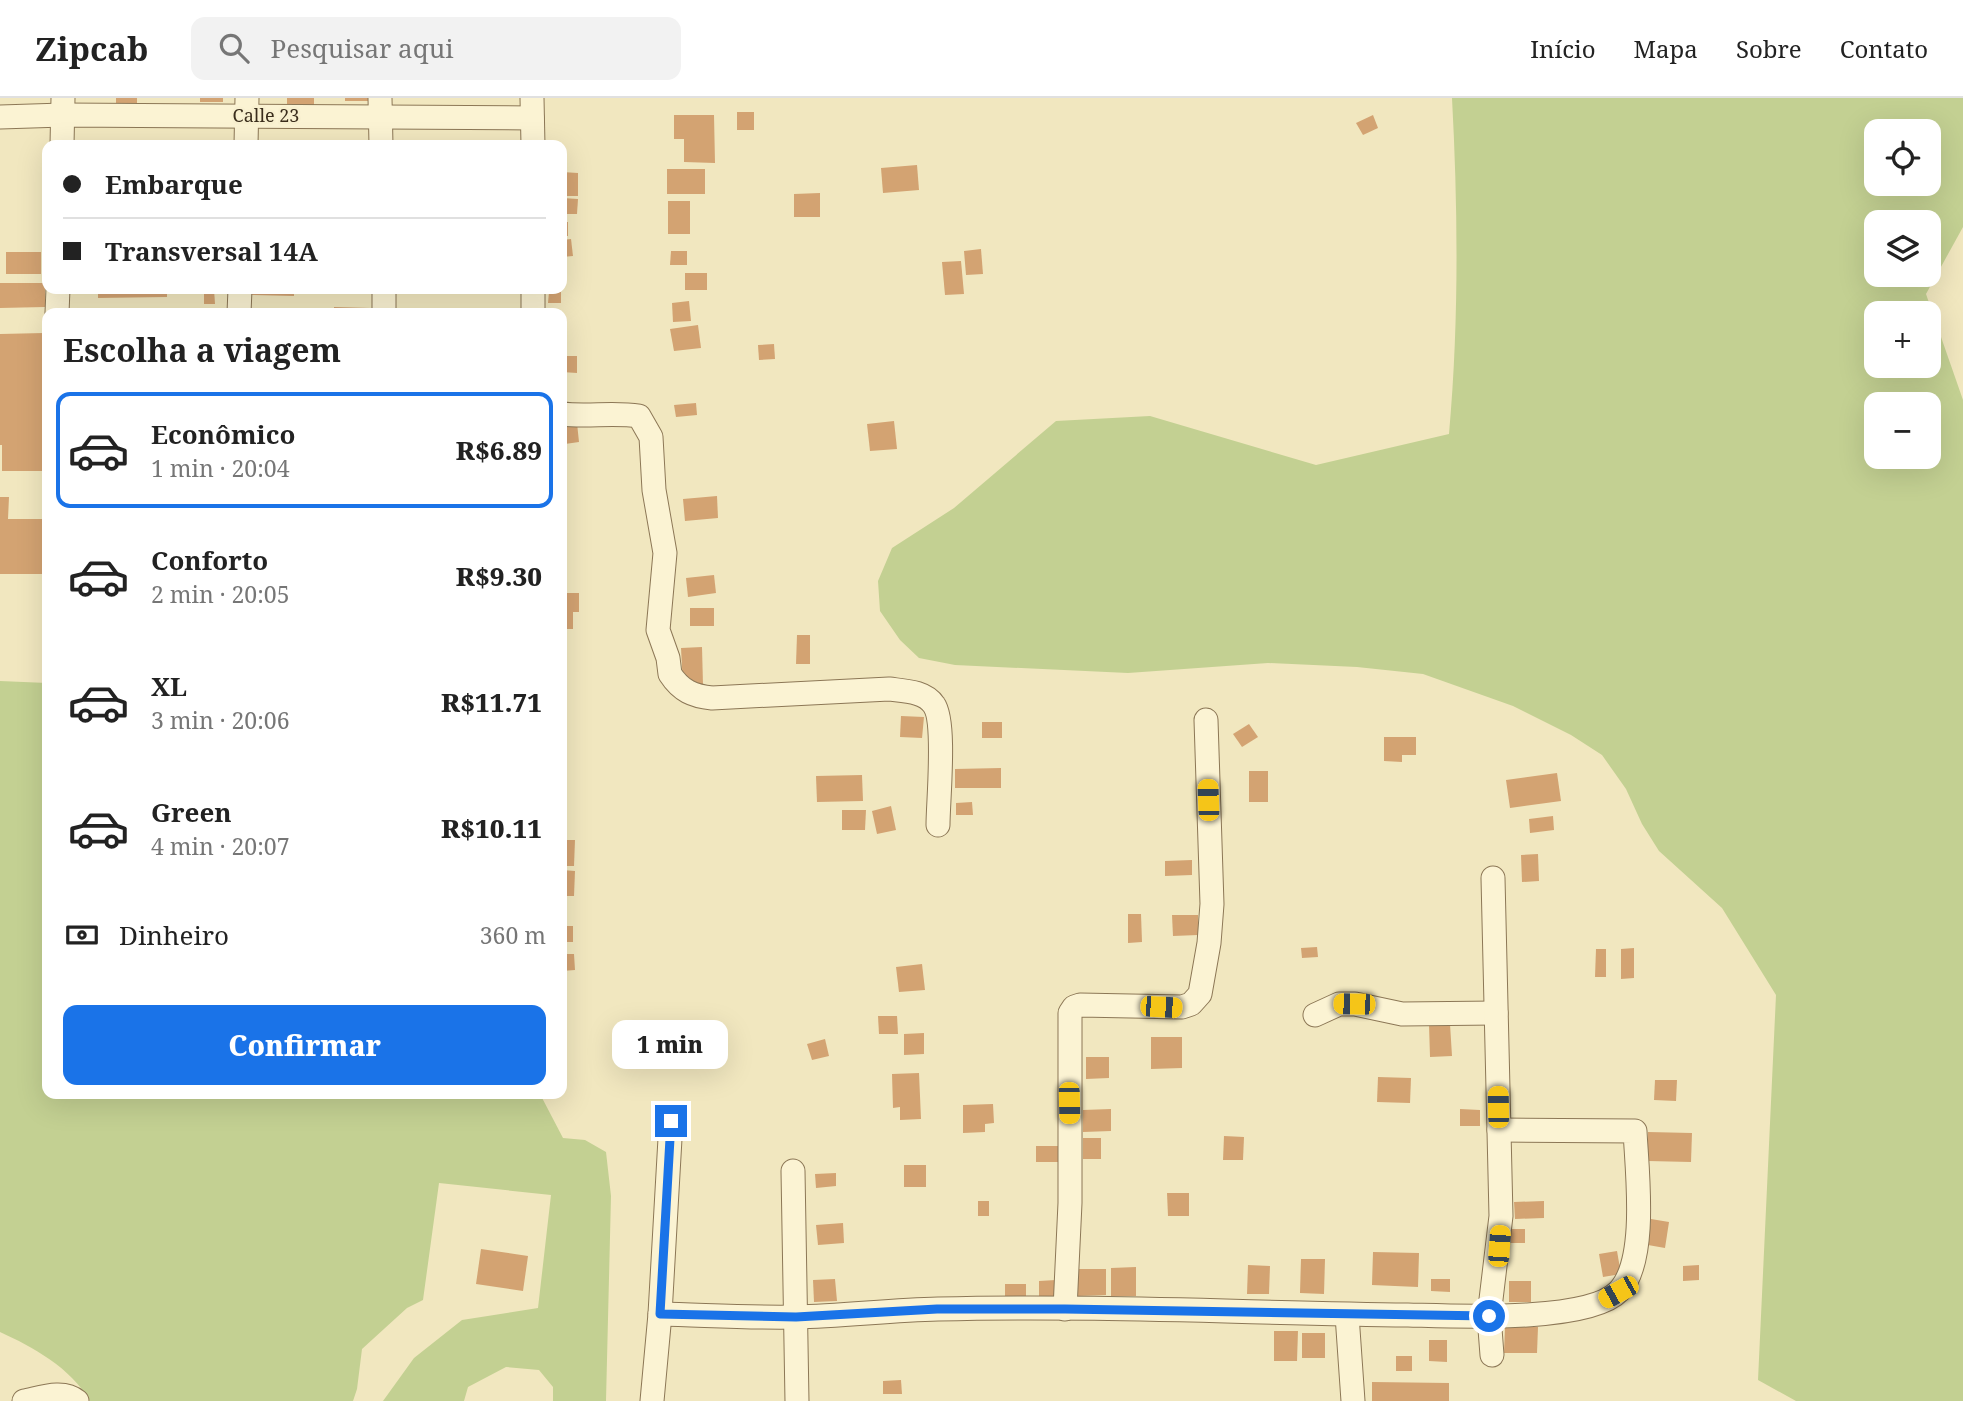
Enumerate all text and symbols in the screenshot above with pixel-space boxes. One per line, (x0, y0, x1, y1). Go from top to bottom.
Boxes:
search box (191, 17, 681, 80)
text: Zipcab (35, 26, 149, 71)
icon: search (215, 29, 253, 67)
text: Pesquisar aqui (271, 30, 453, 66)
text: Início (1530, 32, 1596, 65)
text: Mapa (1634, 32, 1698, 65)
text: Sobre (1736, 32, 1802, 65)
text: Contato (1840, 32, 1928, 65)
street label: Calle 23 (233, 103, 299, 127)
map controls (1864, 119, 1941, 469)
button: locate (1864, 119, 1941, 196)
text: Embarque (105, 166, 243, 202)
button: layers (1864, 210, 1941, 287)
text: Transversal 14A (105, 233, 318, 269)
button: + (1864, 301, 1941, 378)
text: Escolha a viagem (63, 328, 341, 371)
button: − (1864, 392, 1941, 469)
text: Econômico (151, 416, 295, 452)
icon: car (67, 419, 130, 482)
text: R$6.89 (456, 432, 542, 468)
text: 1 min · 20:04 (151, 452, 289, 484)
text: Conforto (151, 542, 268, 578)
icon: car (67, 545, 130, 608)
text: R$9.30 (456, 558, 542, 594)
text: 2 min · 20:05 (151, 578, 289, 610)
text: XL (151, 668, 187, 704)
icon: car (67, 671, 130, 734)
text: R$11.71 (441, 684, 542, 720)
text: 3 min · 20:06 (151, 704, 289, 736)
car (1197, 779, 1220, 821)
text: Green (151, 794, 232, 830)
icon: car (67, 797, 130, 860)
text: R$10.11 (441, 810, 542, 846)
text: 4 min · 20:07 (151, 830, 289, 862)
icon: cash (63, 916, 101, 954)
text: Dinheiro (119, 917, 229, 953)
text: 360 m (480, 919, 546, 951)
car (1333, 993, 1376, 1015)
car (1140, 995, 1183, 1019)
button: Confirmar (63, 1005, 546, 1085)
callout: 1 min (613, 1020, 729, 1068)
text: 1 min (637, 1028, 703, 1060)
car (1059, 1082, 1080, 1124)
car (1488, 1086, 1509, 1128)
route end (655, 1105, 687, 1137)
car (1488, 1224, 1511, 1268)
car (1595, 1273, 1642, 1311)
route start (1473, 1300, 1505, 1332)

